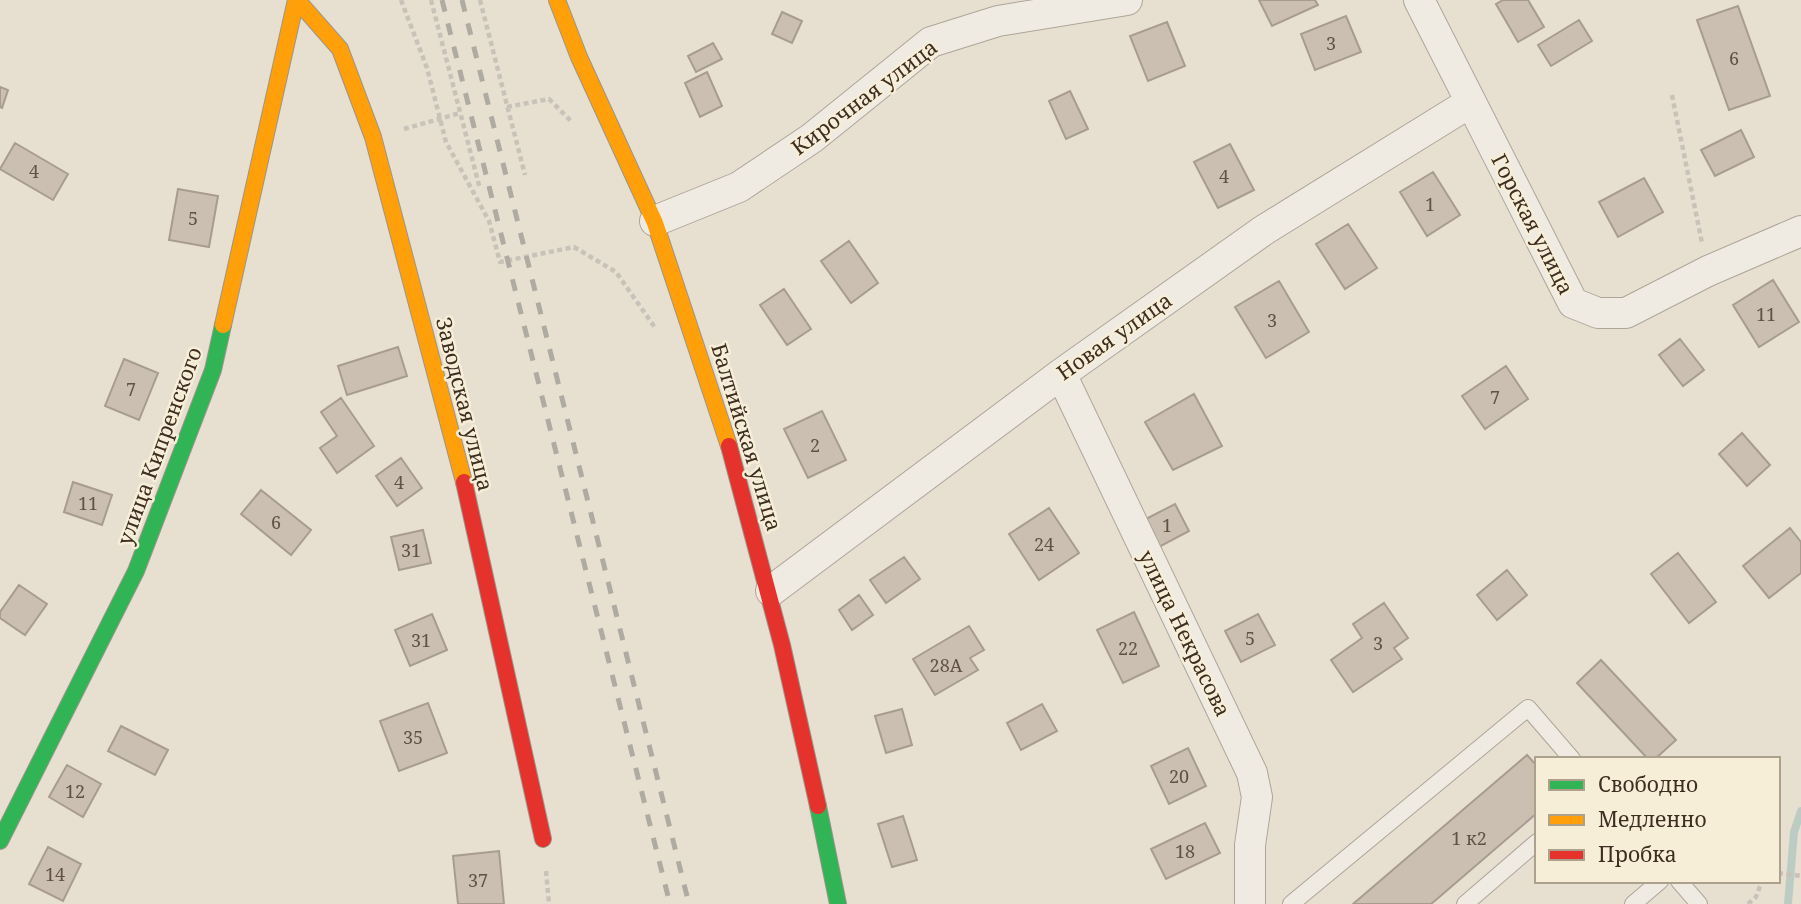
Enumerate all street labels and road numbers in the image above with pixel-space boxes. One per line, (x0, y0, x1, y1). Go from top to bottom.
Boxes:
street label: Кирочная улица (785, 33, 943, 161)
street label: Горская улица (1485, 149, 1581, 299)
street label: Новая улица (1051, 286, 1177, 386)
street label: Заводская улица (430, 314, 500, 494)
street label: Балтийская улица (705, 340, 789, 534)
street label: улица Кипренского (110, 343, 208, 549)
street label: улица Некрасова (1133, 545, 1237, 721)

